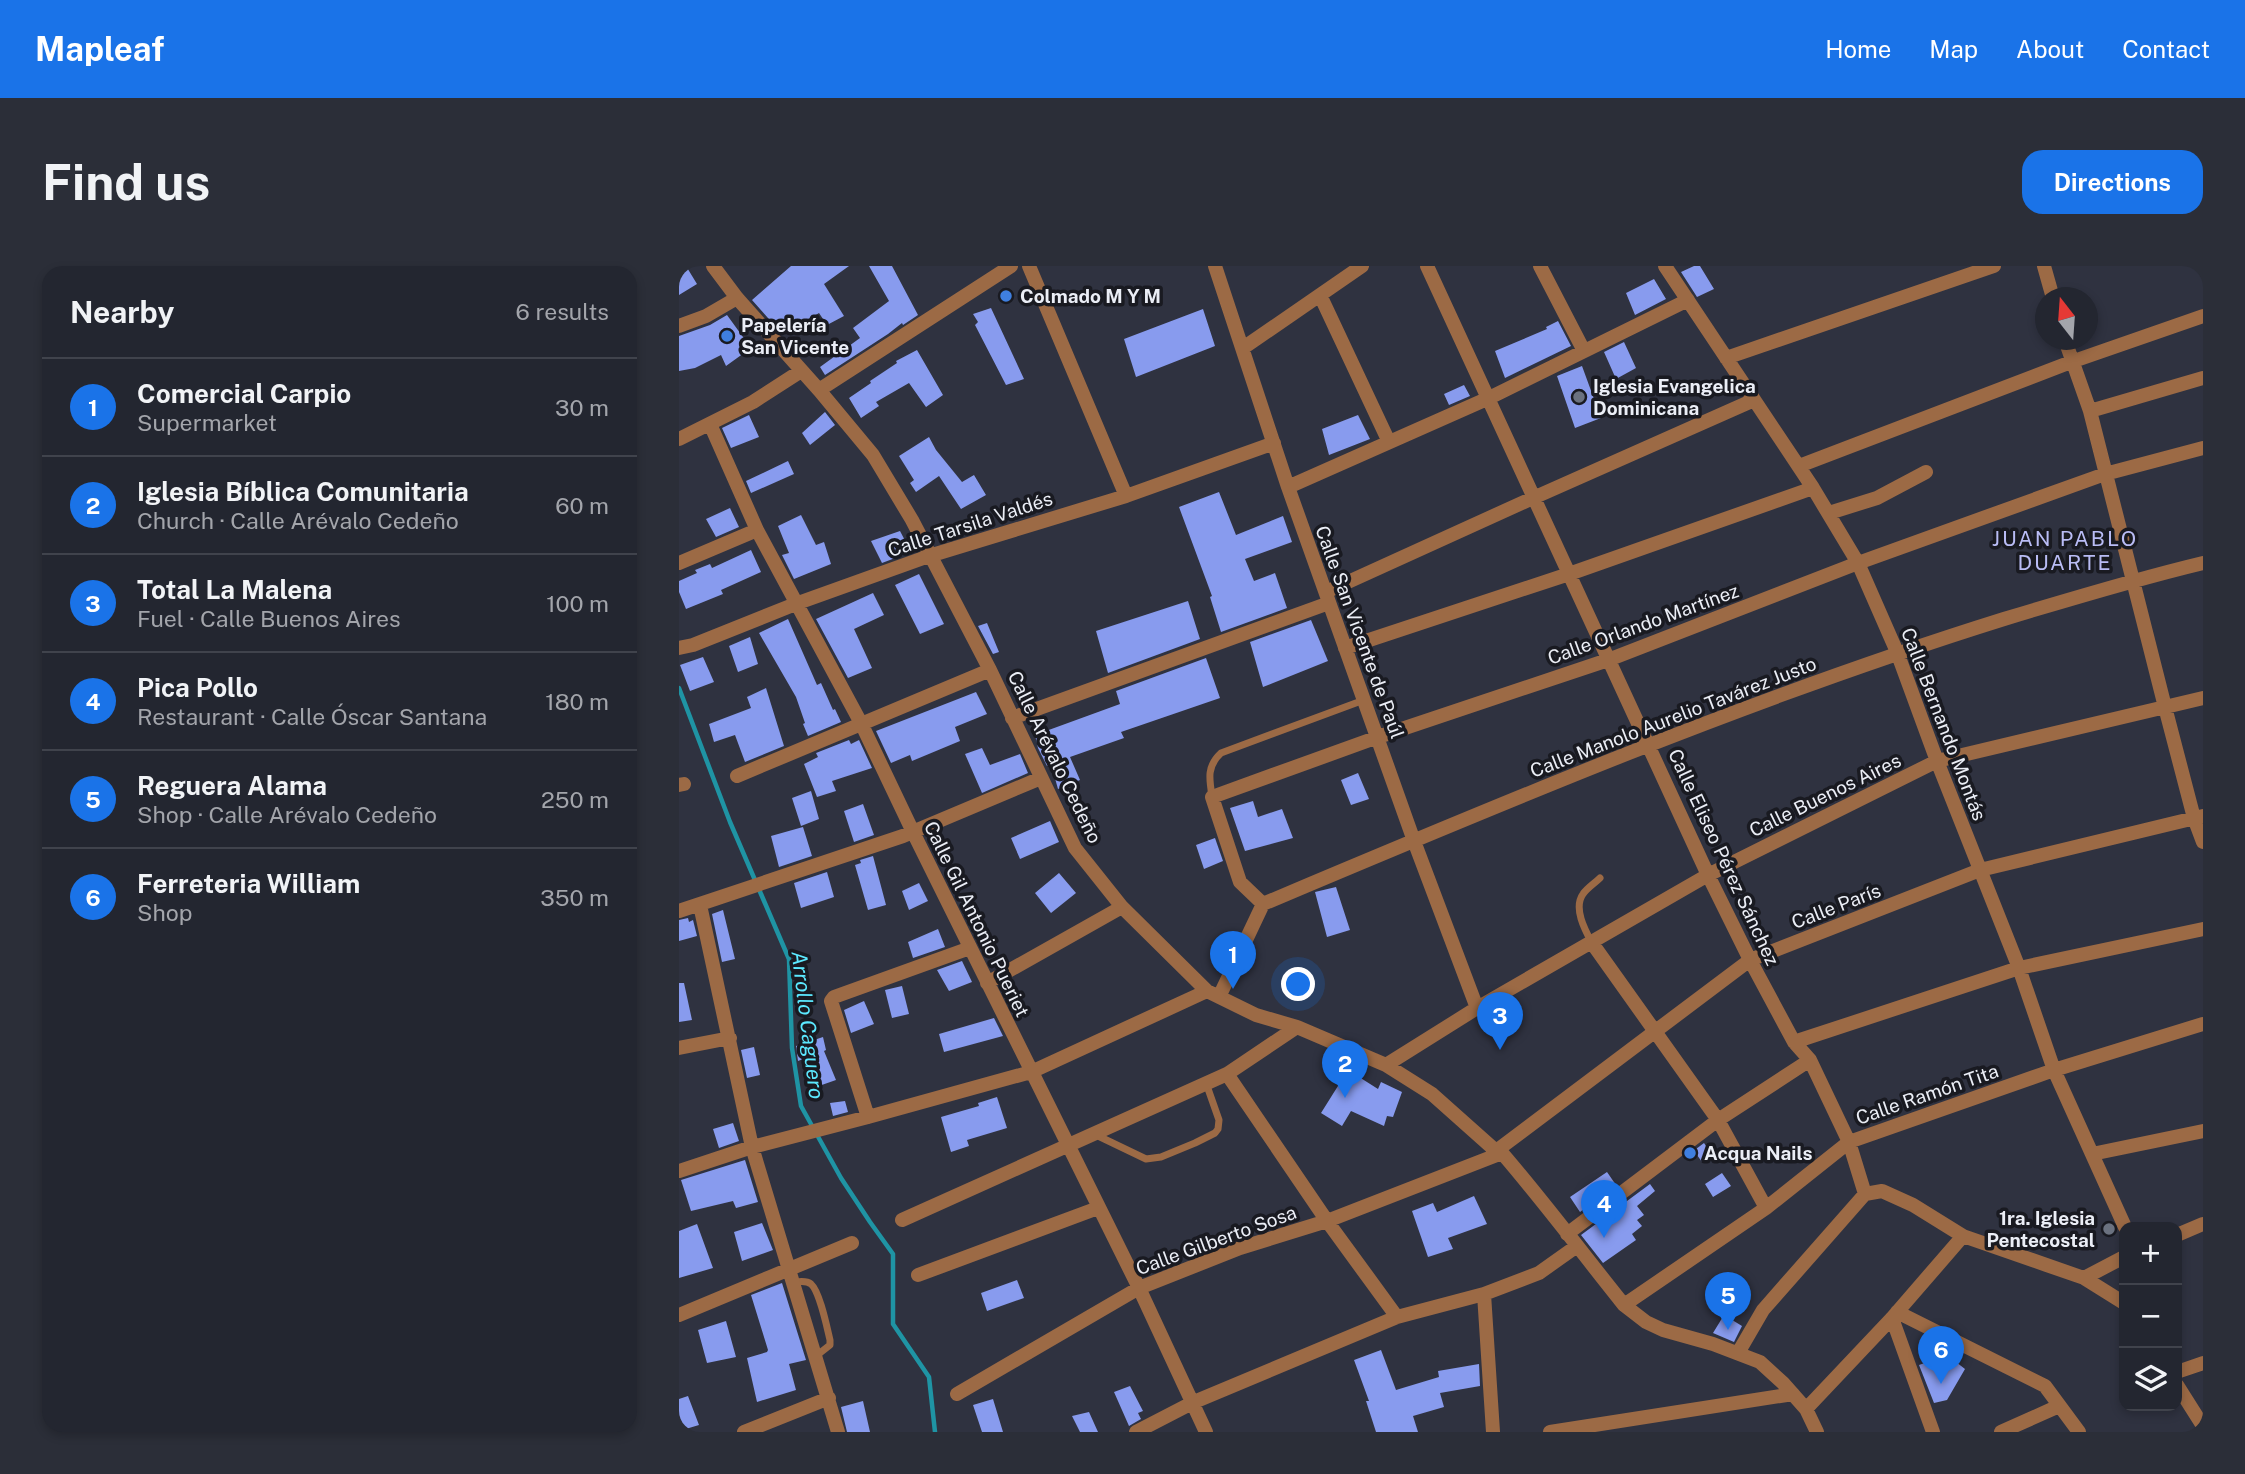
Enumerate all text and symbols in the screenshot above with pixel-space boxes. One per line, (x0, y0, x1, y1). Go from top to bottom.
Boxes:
text: Mapleaf (35, 30, 164, 68)
text: Home (1825, 35, 1891, 63)
text: Map (1929, 35, 1978, 63)
text: About (2016, 35, 2084, 63)
text: Contact (2122, 35, 2210, 63)
button: Directions (2022, 150, 2203, 214)
text: Find us (42, 153, 210, 211)
place label: Colmado M Y M (1020, 285, 1161, 307)
north arrow (2035, 287, 2098, 350)
marker: Colmado M Y M (998, 288, 1014, 304)
text: Nearby (70, 294, 174, 330)
text: 6 results (516, 298, 609, 325)
place label: Papelería San Vicente (741, 314, 849, 358)
marker: Papelería San Vicente (719, 328, 735, 344)
place label: Iglesia Evangelica Dominicana (1593, 375, 1756, 419)
text: Comercial Carpio (137, 378, 351, 409)
marker: Iglesia Evangelica Dominicana (1571, 389, 1587, 405)
text: 1 (88, 394, 98, 421)
text: 30 m (555, 394, 609, 421)
text: Supermarket (137, 409, 277, 436)
text: Iglesia Bíblica Comunitaria (137, 476, 469, 507)
street label: Calle Tarsila Valdés (885, 487, 1055, 561)
text: 2 (86, 492, 100, 519)
text: 60 m (555, 492, 609, 519)
text: Church · Calle Arévalo Cedeño (137, 507, 459, 534)
street label: Calle San Vicente de Paúl (1311, 523, 1409, 741)
district label: JUAN PABLO DUARTE (1992, 526, 2138, 575)
text: Total La Malena (137, 574, 332, 605)
street label: Calle Orlando Martínez (1545, 579, 1741, 669)
text: 3 (85, 590, 101, 617)
text: 100 m (546, 590, 609, 617)
text: Fuel · Calle Buenos Aires (137, 605, 401, 632)
street label: Calle Bernando Montás (1897, 624, 1991, 824)
street label: Calle Manolo Aurelio Tavárez Justo (1527, 652, 1819, 782)
street label: Calle Arévalo Cedeño (1004, 667, 1106, 847)
text: Pica Pollo (137, 672, 258, 703)
text: 4 (85, 688, 101, 715)
text: 180 m (545, 688, 609, 715)
text: Restaurant · Calle Óscar Santana (137, 703, 487, 730)
street label: Calle Eliseo Pérez Sánchez (1664, 745, 1784, 969)
street label: Calle Buenos Aires (1746, 749, 1904, 841)
text: Reguera Alama (137, 770, 327, 801)
text: 5 (85, 786, 101, 813)
text: 250 m (541, 786, 609, 813)
text: Shop · Calle Arévalo Cedeño (137, 801, 437, 828)
street label: Calle Gil Antonio Pueriet (920, 818, 1034, 1020)
text: Ferreteria William (137, 868, 360, 899)
street label: Calle París (1788, 879, 1884, 933)
text: 6 (85, 884, 101, 911)
text: 350 m (540, 884, 609, 911)
text: Shop (137, 899, 192, 926)
pin: 1 (1210, 931, 1256, 989)
water label: Arrollo Caguero (787, 950, 829, 1100)
your location (1281, 967, 1315, 1001)
pin: 3 (1477, 992, 1523, 1050)
pin: 2 (1322, 1040, 1368, 1098)
street label: Calle Ramón Tita (1853, 1059, 2001, 1129)
place label: Acqua Nails (1704, 1142, 1813, 1164)
marker: Acqua Nails (1682, 1145, 1698, 1161)
pin: 4 (1581, 1180, 1627, 1238)
street label: Calle Gilberto Sosa (1133, 1201, 1299, 1279)
place label: 1ra. Iglesia Pentecostal (1986, 1207, 2095, 1251)
marker: 1ra. Iglesia Pentecostal (2101, 1221, 2117, 1237)
map controls (2119, 1222, 2182, 1411)
button: + (2119, 1222, 2182, 1285)
pin: 5 (1705, 1272, 1751, 1330)
button: − (2119, 1285, 2182, 1348)
pin: 6 (1918, 1326, 1964, 1384)
button: layers (2119, 1348, 2182, 1411)

